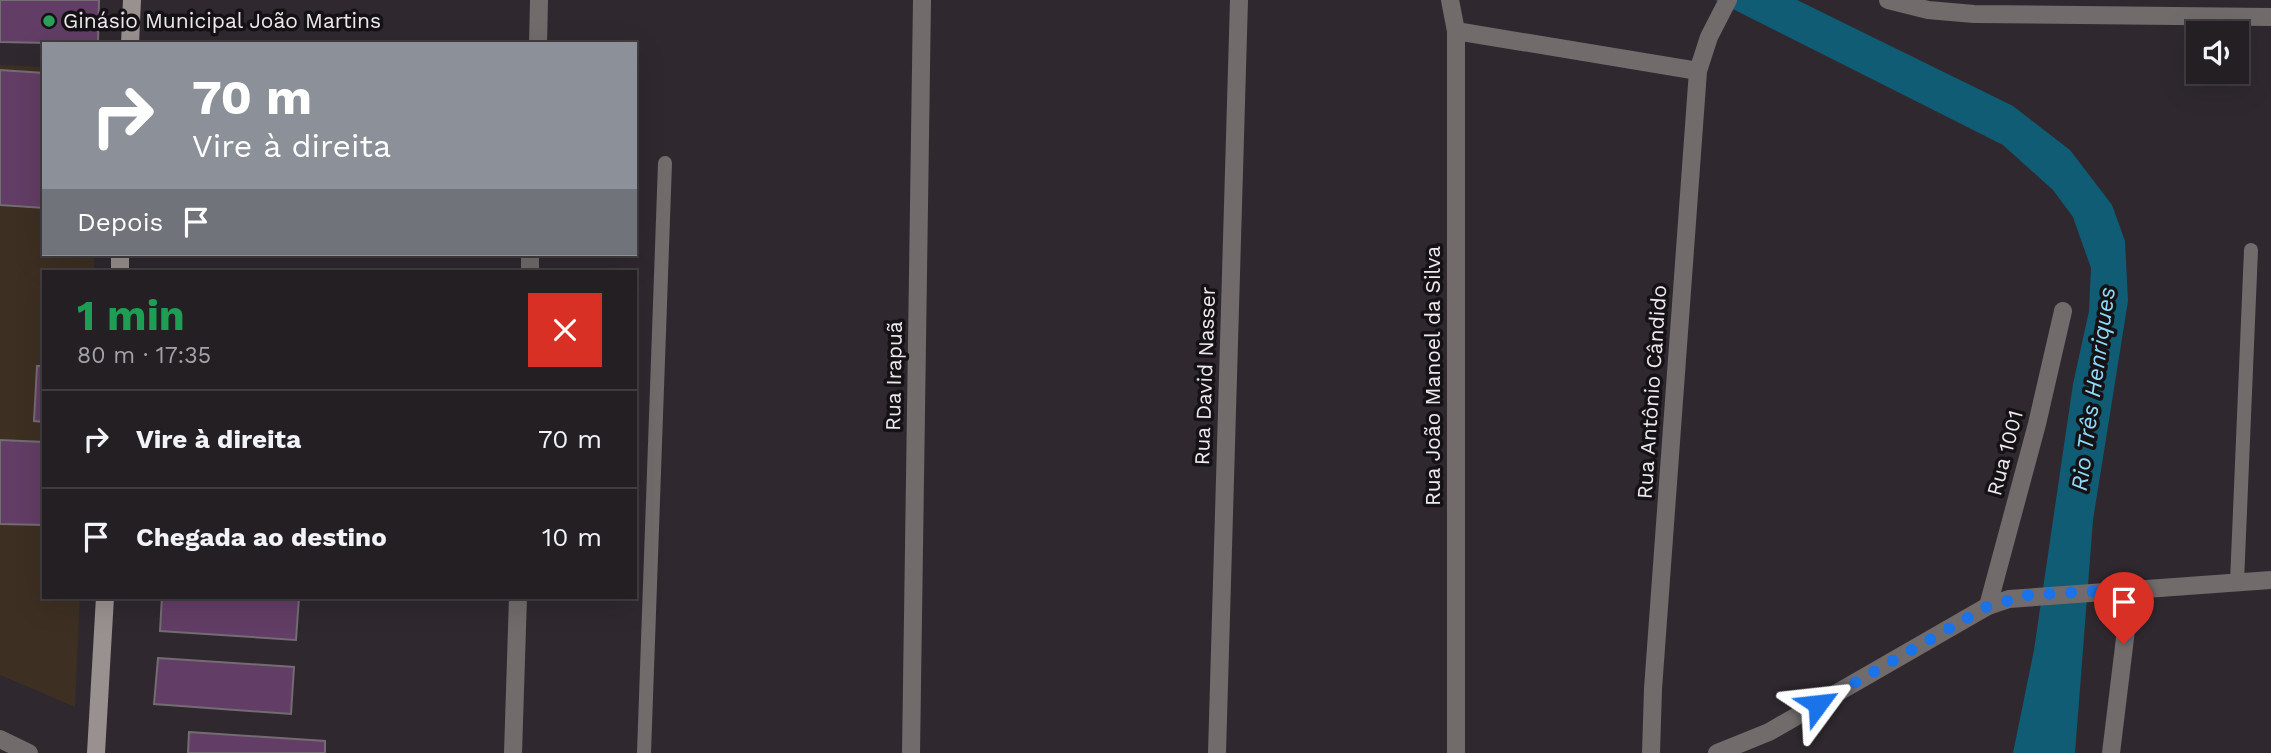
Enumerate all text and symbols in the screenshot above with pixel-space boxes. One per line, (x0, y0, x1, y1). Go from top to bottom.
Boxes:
place label: Ginásio Municipal João Martins (63, 8, 381, 33)
marker: Ginásio Municipal João Martins (41, 13, 57, 29)
map controls (2186, 21, 2249, 84)
button: sound (2186, 21, 2249, 84)
text: 70 m (192, 68, 312, 126)
icon: right (77, 70, 168, 161)
text: Vire à direita (192, 127, 391, 165)
icon: arrive (177, 203, 215, 241)
text: Depois (77, 207, 163, 237)
street label: Rua João Manoel da Silva (1420, 246, 1445, 506)
street label: Rua Antônio Cândido (1632, 284, 1671, 500)
water label: Rio Três Henriques (2066, 285, 2121, 493)
street label: Rua David Nasser (1189, 286, 1220, 466)
text: 1 min (77, 291, 185, 340)
button: close (528, 293, 602, 367)
street label: Rua Irapuã (880, 321, 907, 431)
text: 80 m · 17:35 (77, 342, 211, 369)
street label: Rua 1001 (1981, 407, 2028, 498)
icon: right (77, 420, 115, 458)
text: Vire à direita (136, 424, 301, 454)
text: 70 m (538, 424, 602, 454)
icon: arrive (77, 518, 115, 556)
text: Chegada ao destino (136, 522, 387, 552)
text: 10 m (542, 522, 602, 552)
pin (2094, 572, 2154, 644)
icon: arrive (2105, 583, 2143, 621)
position arrow (1781, 667, 1855, 741)

